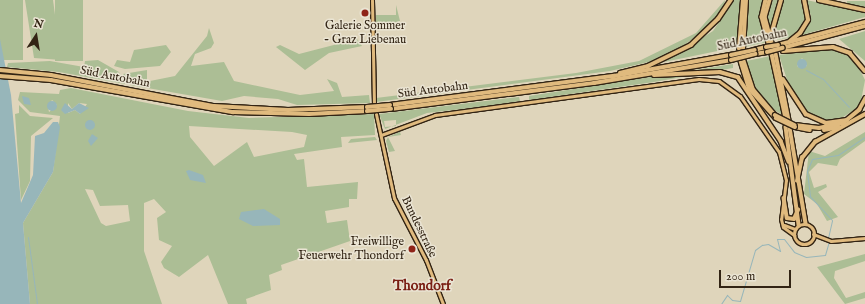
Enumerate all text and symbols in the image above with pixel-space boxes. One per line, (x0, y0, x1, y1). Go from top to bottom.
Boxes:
marker: Galerie Sommer - Graz Liebenau (360, 8, 370, 18)
north arrow (16, 16, 56, 56)
text: N (32, 16, 45, 32)
place label: Galerie Sommer - Graz Liebenau (324, 19, 406, 47)
street label: Süd Autobahn (716, 26, 788, 54)
street label: Süd Autobahn (79, 63, 151, 91)
street label: Süd Autobahn (397, 79, 469, 101)
street label: Bundesstraße (398, 194, 440, 260)
place label: Freiwillige Feuerwehr Thondorf (299, 235, 404, 263)
marker: Freiwillige Feuerwehr Thondorf (407, 244, 417, 254)
scale bar (721, 262, 793, 288)
text: 200 m (726, 269, 755, 284)
district label: Thondorf (393, 278, 451, 294)

